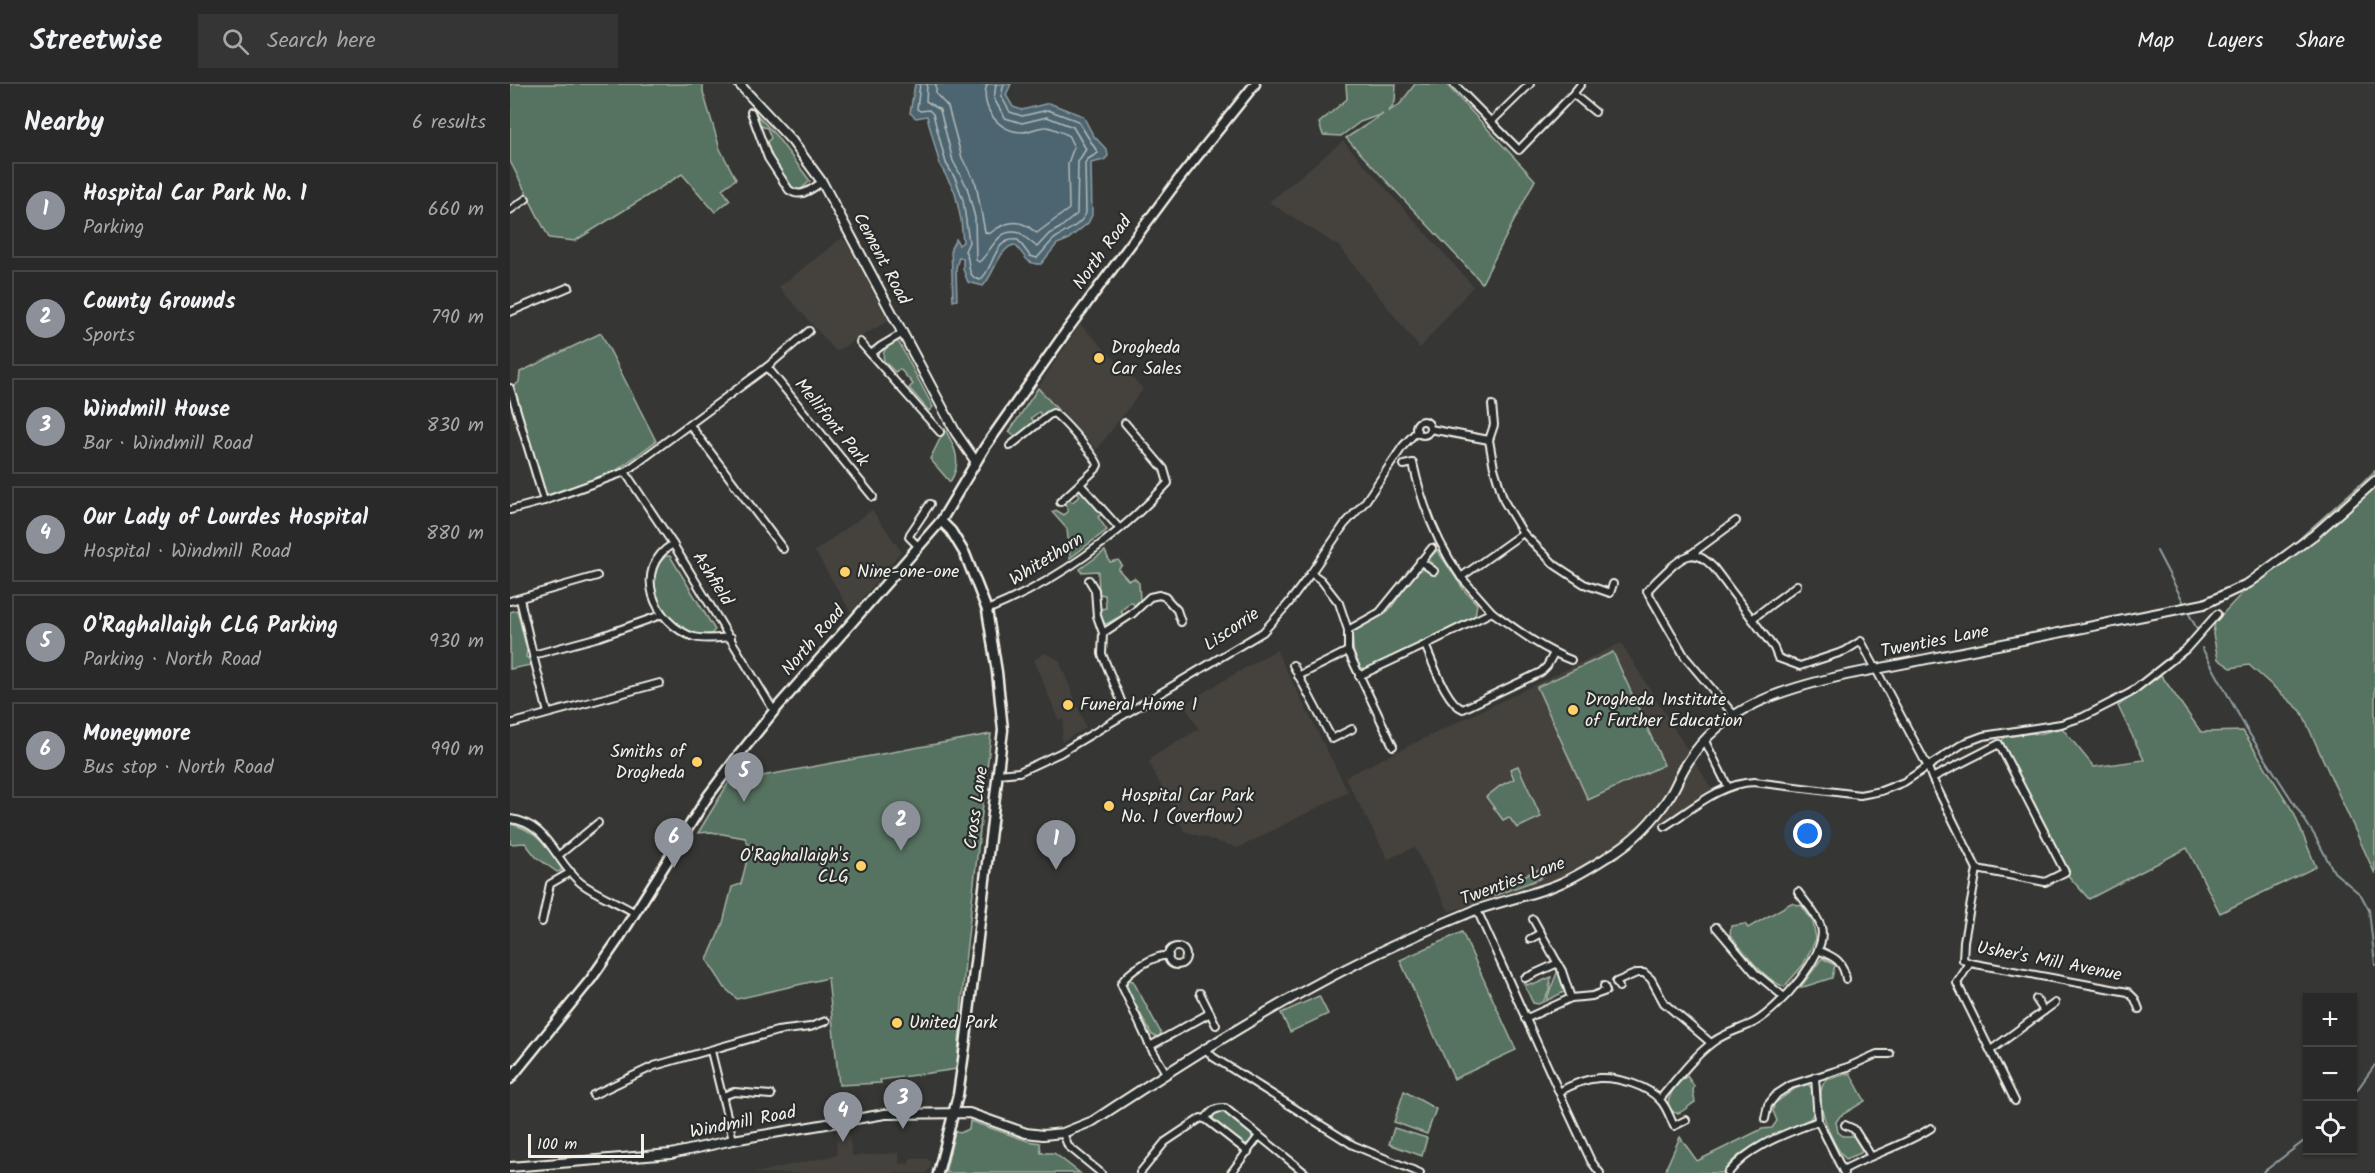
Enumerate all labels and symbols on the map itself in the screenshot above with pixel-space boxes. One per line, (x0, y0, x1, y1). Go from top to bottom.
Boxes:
street label: Cement Road (844, 208, 918, 311)
street label: North Road (1066, 209, 1141, 296)
place label: Drogheda Car Sales (1111, 334, 1182, 384)
marker: Drogheda Car Sales (1092, 351, 1106, 365)
street label: Mellifont Park (786, 372, 876, 474)
street label: Whitethorn (1004, 526, 1090, 594)
street label: Ashfield (684, 546, 741, 613)
place label: Nine-one-one (857, 558, 959, 587)
marker: Nine-one-one (838, 565, 852, 579)
street label: North Road (775, 598, 854, 683)
street label: Liscorrie (1198, 601, 1266, 659)
street label: Twenties Lane (1878, 617, 1992, 667)
place label: Drogheda Institute of Further Education (1585, 686, 1743, 736)
place label: Funeral Home 1 (1080, 691, 1197, 720)
marker: Funeral Home 1 (1061, 698, 1075, 712)
marker: Drogheda Institute of Further Education (1566, 703, 1580, 717)
place label: Smiths of Drogheda (610, 738, 687, 788)
pin: 5 (724, 752, 764, 802)
marker: Smiths of Drogheda (690, 755, 704, 769)
street label: Cross Lane (957, 765, 997, 851)
place label: Hospital Car Park No. 1 (overflow) (1121, 782, 1254, 832)
marker: Hospital Car Park No. 1 (overflow) (1102, 799, 1116, 813)
pin: 2 (882, 802, 920, 851)
pin: 6 (654, 818, 694, 868)
your location (1793, 819, 1822, 848)
pin: 1 (1036, 820, 1076, 870)
place label: O'Raghallaigh's CLG (740, 842, 849, 892)
street label: Twenties Lane (1457, 850, 1569, 914)
marker: O'Raghallaigh's CLG (854, 859, 868, 873)
street label: Usher's Mill Avenue (1974, 934, 2124, 990)
place label: United Park (909, 1009, 998, 1038)
marker: United Park (890, 1016, 904, 1030)
pin: 3 (884, 1080, 922, 1129)
pin: 4 (824, 1092, 862, 1142)
street label: Windmill Road (687, 1098, 800, 1148)
scale bar (528, 1131, 644, 1158)

